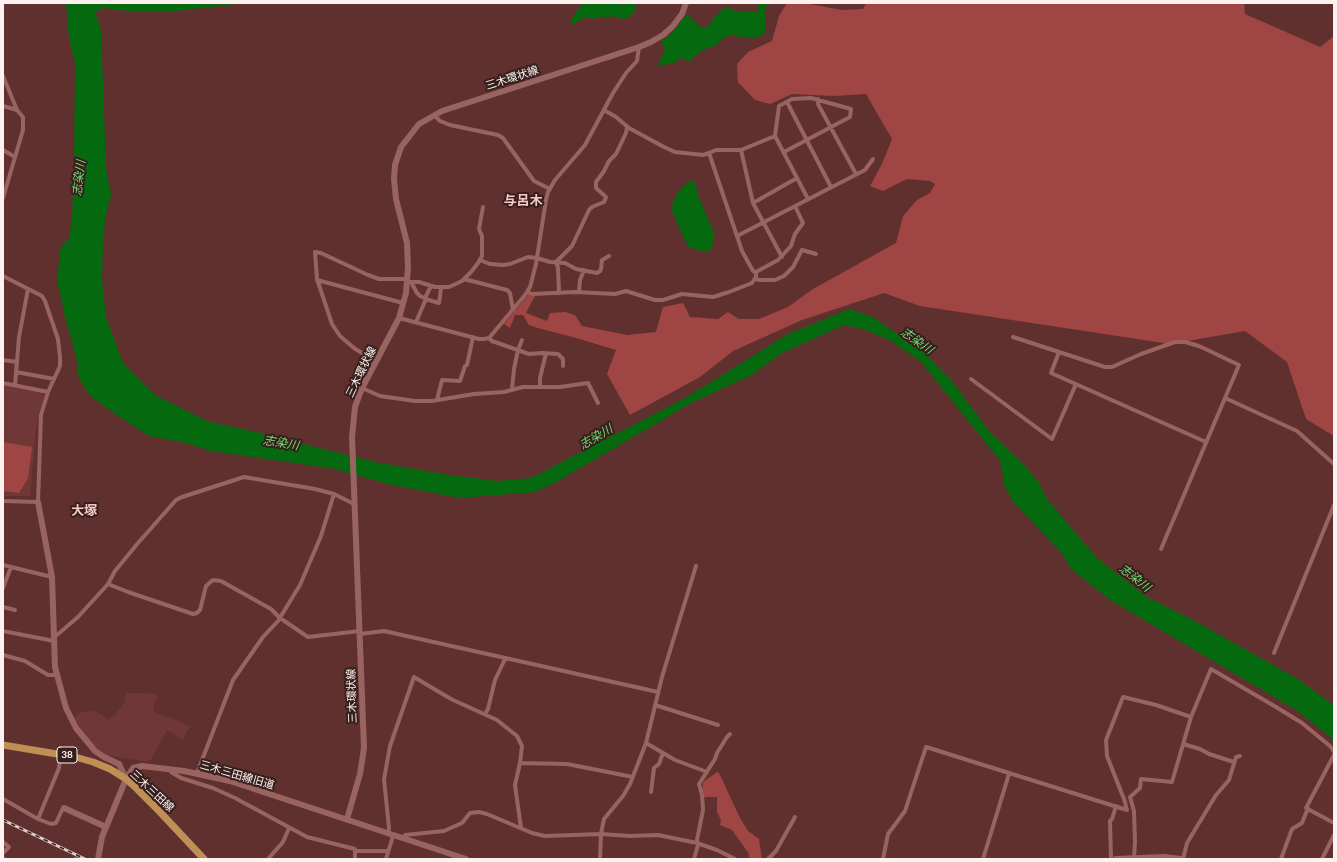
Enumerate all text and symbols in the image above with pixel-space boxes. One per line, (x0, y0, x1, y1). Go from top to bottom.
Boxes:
street label: 三木環状線 (484, 63, 540, 93)
water label: 志染川 (70, 159, 88, 197)
district label: 与呂木 (504, 193, 542, 209)
water label: 志染川 (898, 325, 936, 357)
street label: 三木環状線 (343, 344, 379, 400)
water label: 志染川 (577, 422, 615, 452)
water label: 志染川 (262, 433, 300, 453)
district label: 大塚 (71, 503, 97, 519)
water label: 志染川 (1116, 561, 1154, 595)
street label: 三木環状線 (344, 668, 360, 724)
road number: 38 (57, 747, 77, 763)
street label: 三木三田線旧道 (198, 758, 276, 792)
street label: 三木三田線 (127, 767, 177, 815)

